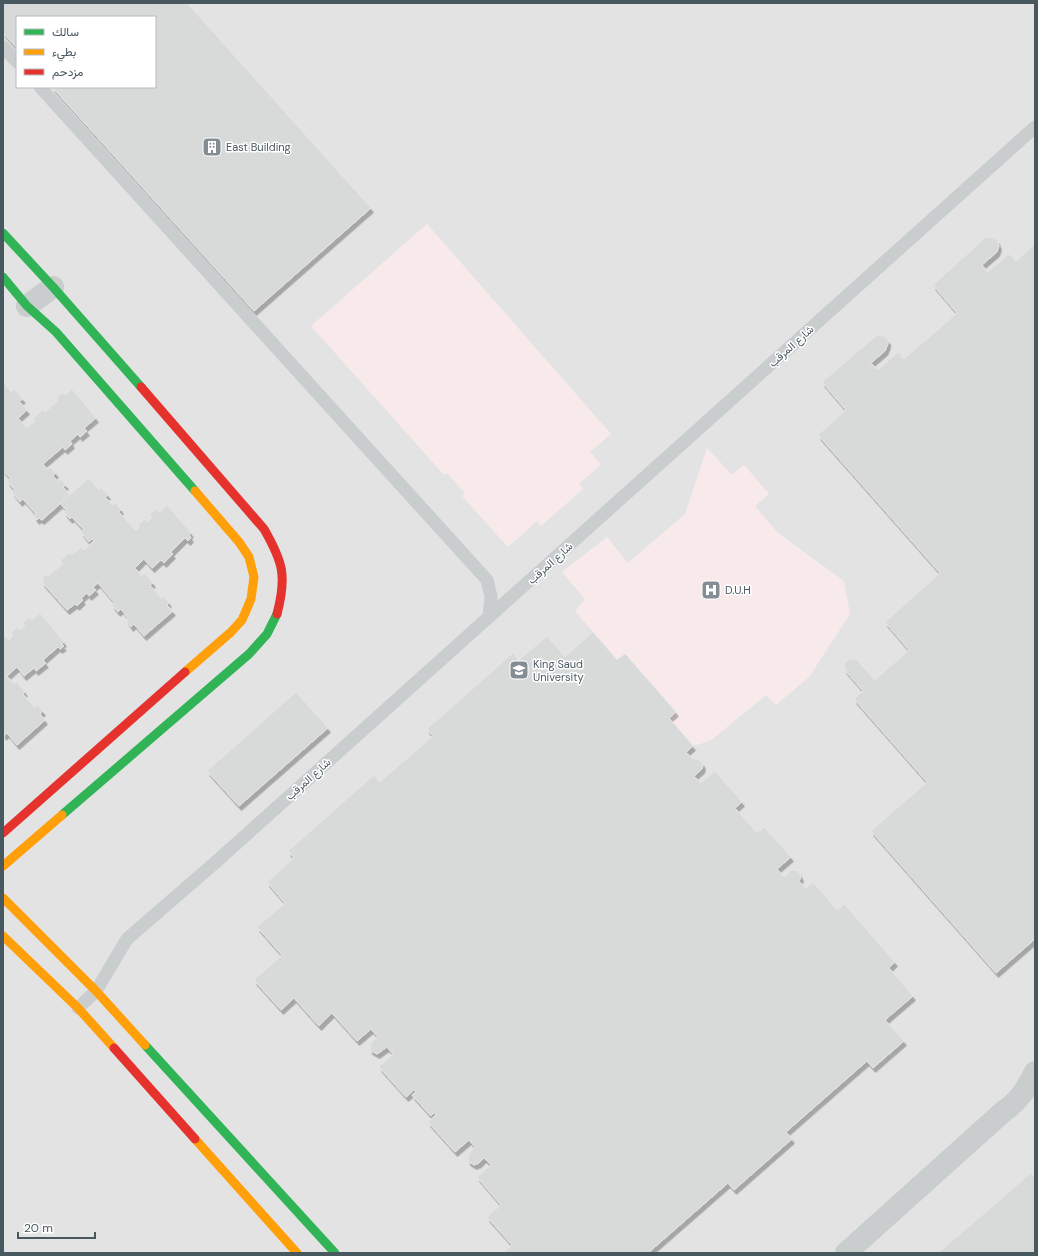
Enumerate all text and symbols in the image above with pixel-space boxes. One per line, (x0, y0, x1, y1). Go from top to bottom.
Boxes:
legend (16, 16, 156, 88)
text: سالك (52, 24, 79, 40)
text: بطيء (52, 44, 76, 62)
text: مزدحم (52, 64, 83, 80)
building icon: East Building (201, 136, 223, 158)
place label: East Building (226, 140, 291, 154)
street label: شارع المرقب (766, 322, 817, 371)
street label: شارع المرقب (525, 539, 576, 588)
hospital icon: D.U.H (700, 579, 722, 601)
place label: D.U.H (725, 583, 751, 597)
place label: King Saud University (533, 657, 584, 684)
school or university icon: King Saud University (508, 659, 530, 681)
street label: شارع المرقب (283, 755, 334, 804)
scale bar (18, 1214, 95, 1240)
text: 20 m (24, 1220, 53, 1236)

